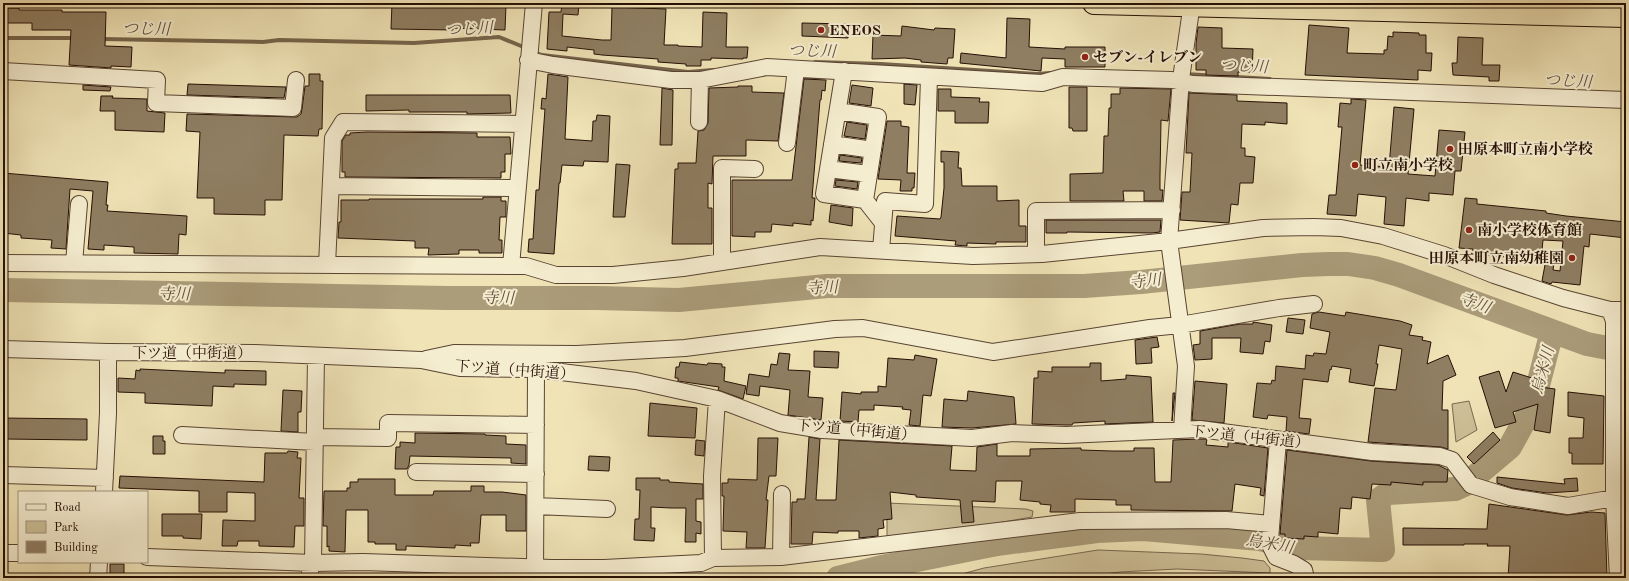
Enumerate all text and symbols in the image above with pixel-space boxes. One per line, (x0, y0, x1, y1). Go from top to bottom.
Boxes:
water label: つじ川 (445, 20, 495, 39)
water label: つじ川 (122, 21, 172, 38)
place label: ENEOS (829, 24, 881, 39)
marker: ENEOS (816, 25, 826, 35)
water label: つじ川 (788, 42, 838, 61)
place label: セブン-イレブン (1093, 49, 1202, 66)
marker: セブン-イレブン (1080, 52, 1090, 62)
water label: つじ川 (1220, 57, 1270, 76)
water label: つじ川 (1544, 72, 1594, 91)
place label: 田原本町立南小学校 (1458, 141, 1593, 158)
marker: 田原本町立南小学校 (1445, 144, 1455, 154)
place label: 町立南小学校 (1363, 157, 1453, 174)
marker: 町立南小学校 (1350, 160, 1360, 170)
place label: 南小学校体育館 (1477, 222, 1582, 239)
marker: 南小学校体育館 (1464, 225, 1474, 235)
place label: 田原本町立南幼稚園 (1429, 250, 1564, 267)
marker: 田原本町立南幼稚園 (1567, 253, 1577, 263)
water label: 寺川 (1128, 270, 1164, 292)
water label: 寺川 (806, 278, 840, 298)
water label: 寺川 (158, 285, 192, 303)
water label: 寺川 (482, 289, 516, 307)
water label: 寺川 (1457, 289, 1495, 318)
water label: 烏米川 (1528, 343, 1558, 396)
street label: 下ツ道（中街道） (132, 345, 252, 362)
street label: 下ツ道（中街道） (455, 358, 575, 383)
street label: 下ツ道（中街道） (795, 417, 916, 444)
street label: 下ツ道（中街道） (1189, 423, 1311, 452)
legend (18, 491, 148, 563)
text: Road (54, 502, 81, 514)
text: Park (54, 522, 79, 534)
water label: 烏米川 (1245, 531, 1297, 557)
text: Building (54, 542, 98, 554)

